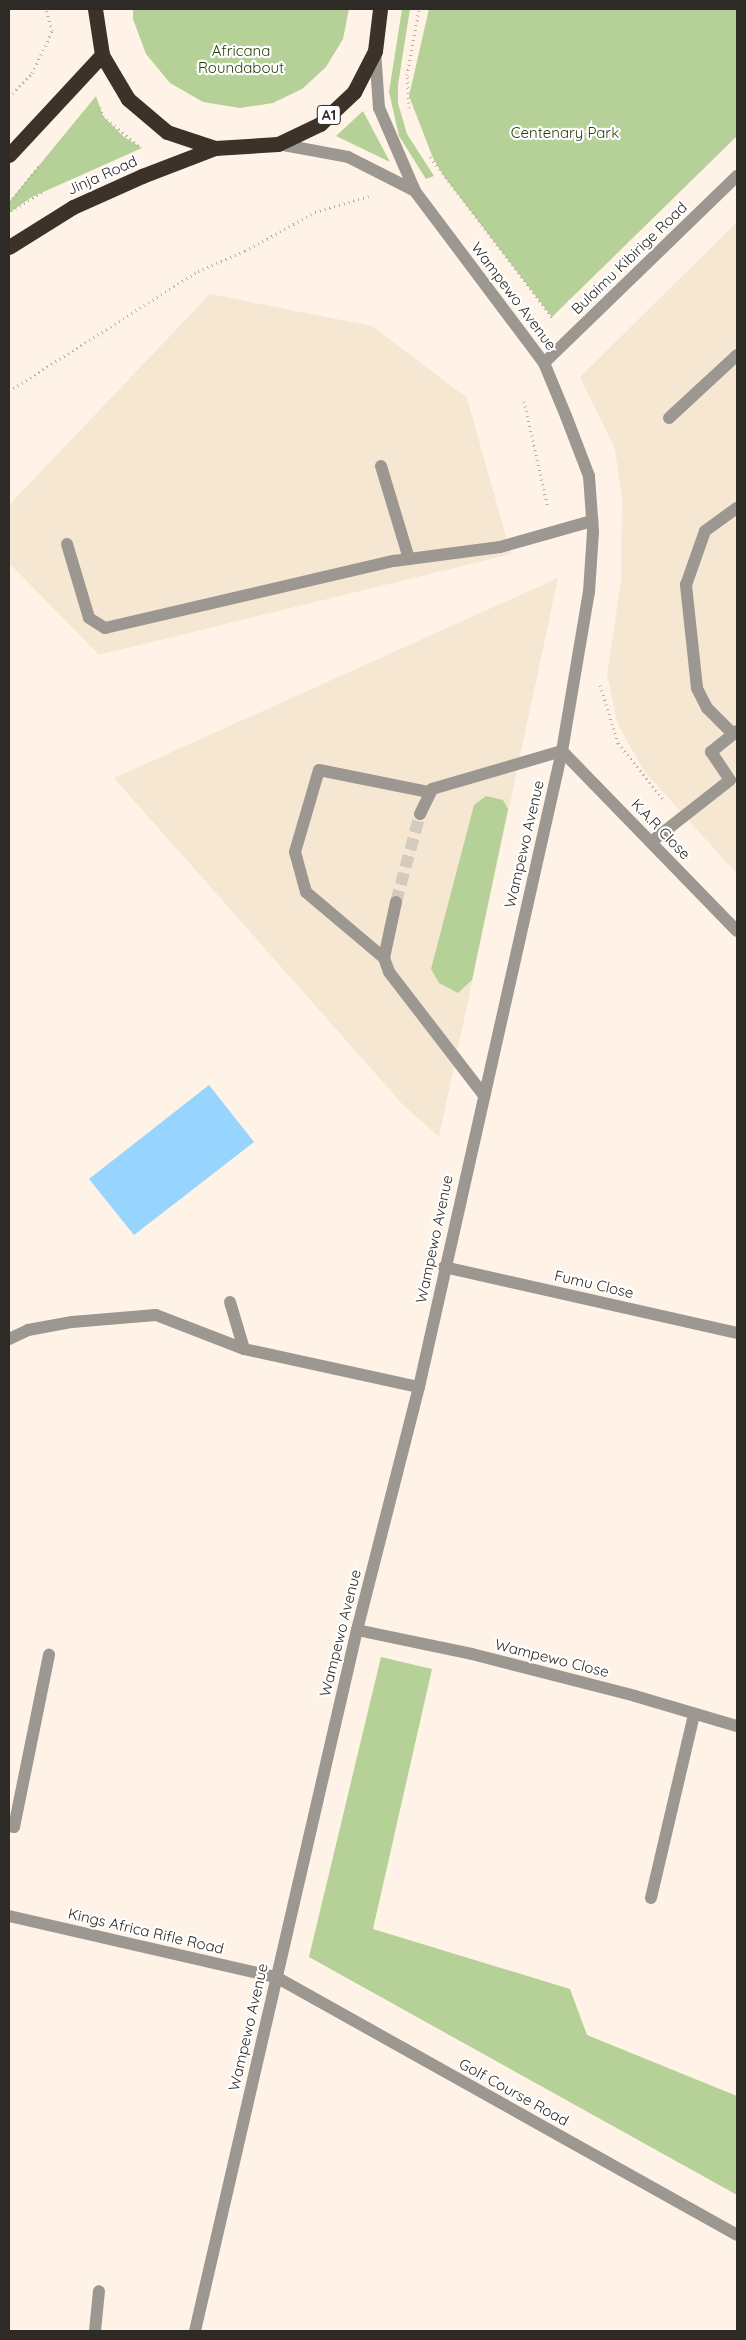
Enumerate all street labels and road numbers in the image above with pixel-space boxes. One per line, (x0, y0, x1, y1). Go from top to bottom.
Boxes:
road number: A1 (316, 104, 342, 126)
street label: Jinja Road (64, 152, 140, 198)
street label: Bulaimu Kibirige Road (567, 198, 691, 318)
street label: Wampewo Avenue (468, 239, 560, 353)
street label: Wampewo Avenue (501, 778, 547, 910)
street label: K.A.R Close (628, 795, 694, 863)
street label: Wampewo Avenue (412, 1173, 456, 1305)
street label: Fumu Close (553, 1266, 635, 1302)
street label: Wampewo Avenue (315, 1568, 365, 1698)
street label: Wampewo Close (493, 1635, 611, 1681)
street label: Kings Africa Rifle Road (66, 1904, 226, 1958)
street label: Wampewo Avenue (225, 1961, 271, 2093)
street label: Golf Course Road (456, 2054, 572, 2130)

